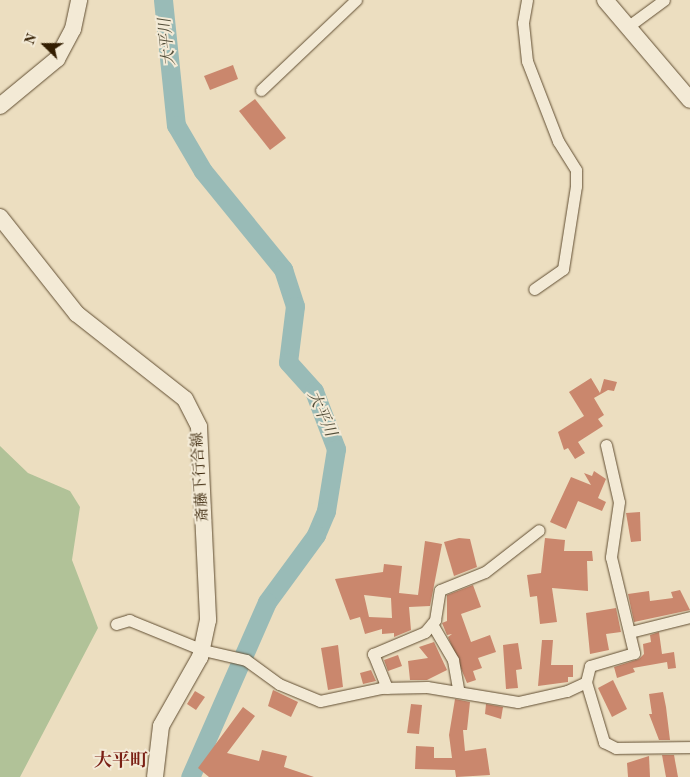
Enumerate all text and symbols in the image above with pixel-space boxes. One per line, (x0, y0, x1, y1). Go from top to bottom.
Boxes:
water label: 大平川 (156, 17, 180, 67)
north arrow (20, 20, 70, 70)
text: N (23, 32, 40, 47)
water label: 大平川 (302, 388, 340, 440)
street label: 斎藤下行合線 (189, 431, 213, 523)
district label: 大平町 (94, 750, 148, 772)

